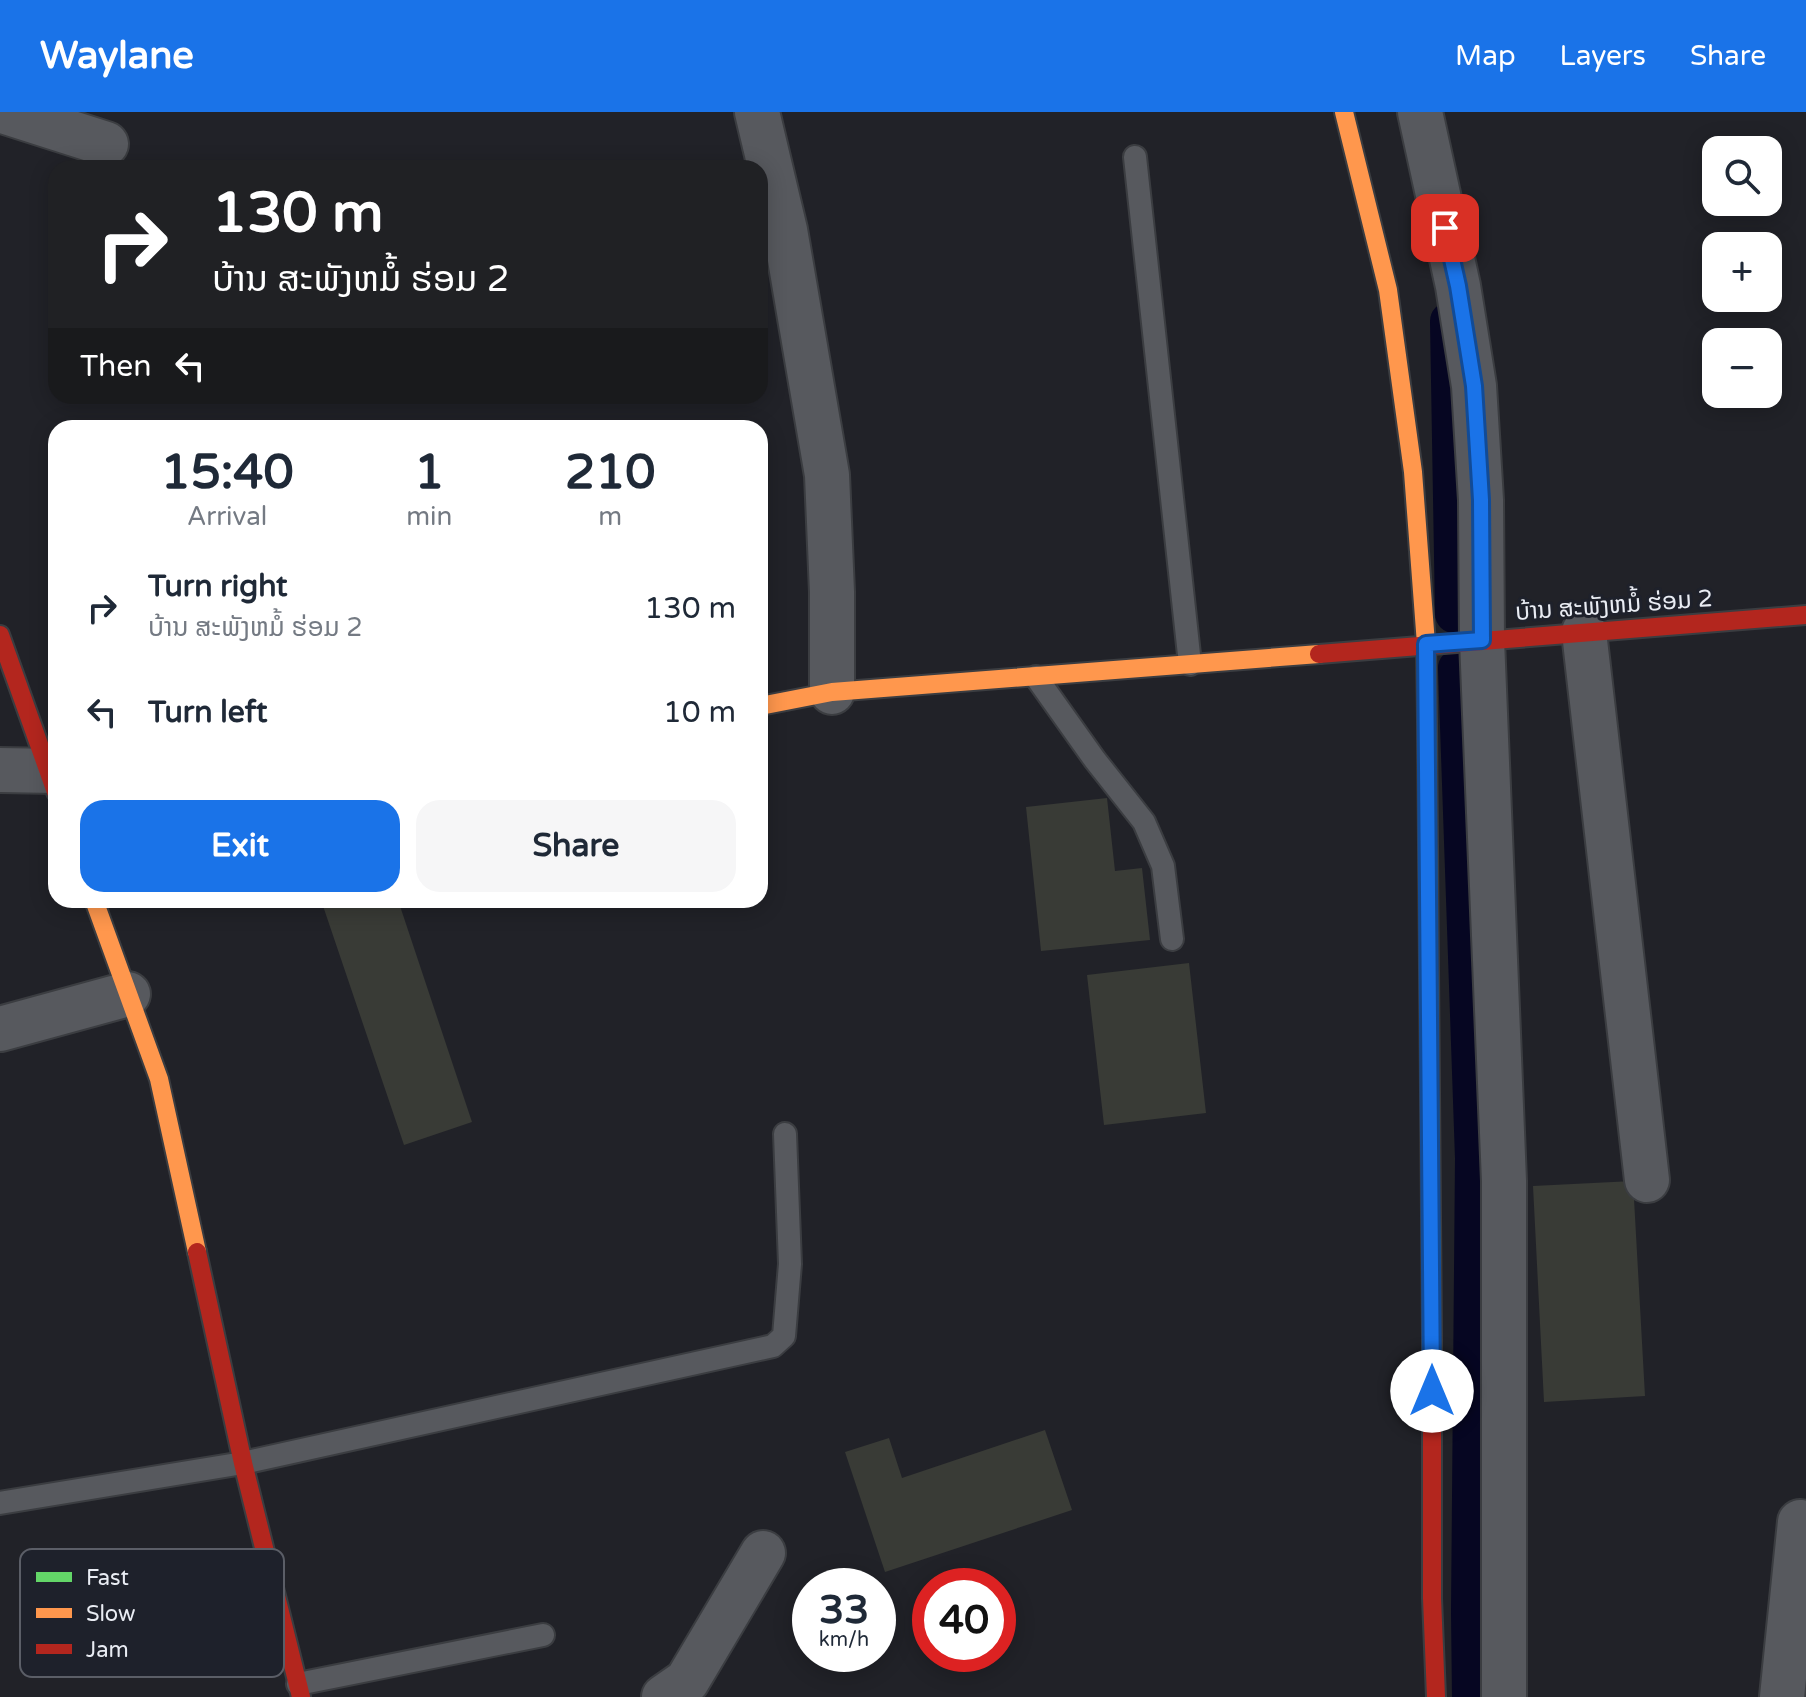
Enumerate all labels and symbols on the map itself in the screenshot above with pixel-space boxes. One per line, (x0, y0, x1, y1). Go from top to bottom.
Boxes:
pin (1411, 194, 1479, 262)
street label: ບ້ານ ສະພັງຫມໍ້ ຮ່ອມ 2 (1514, 580, 1714, 627)
position arrow (1390, 1349, 1474, 1433)
legend (20, 1549, 284, 1677)
text: Fast (86, 1565, 129, 1591)
speed limit sign: 40 (912, 1568, 1016, 1672)
text: Slow (86, 1601, 136, 1627)
text: Jam (86, 1637, 129, 1663)

